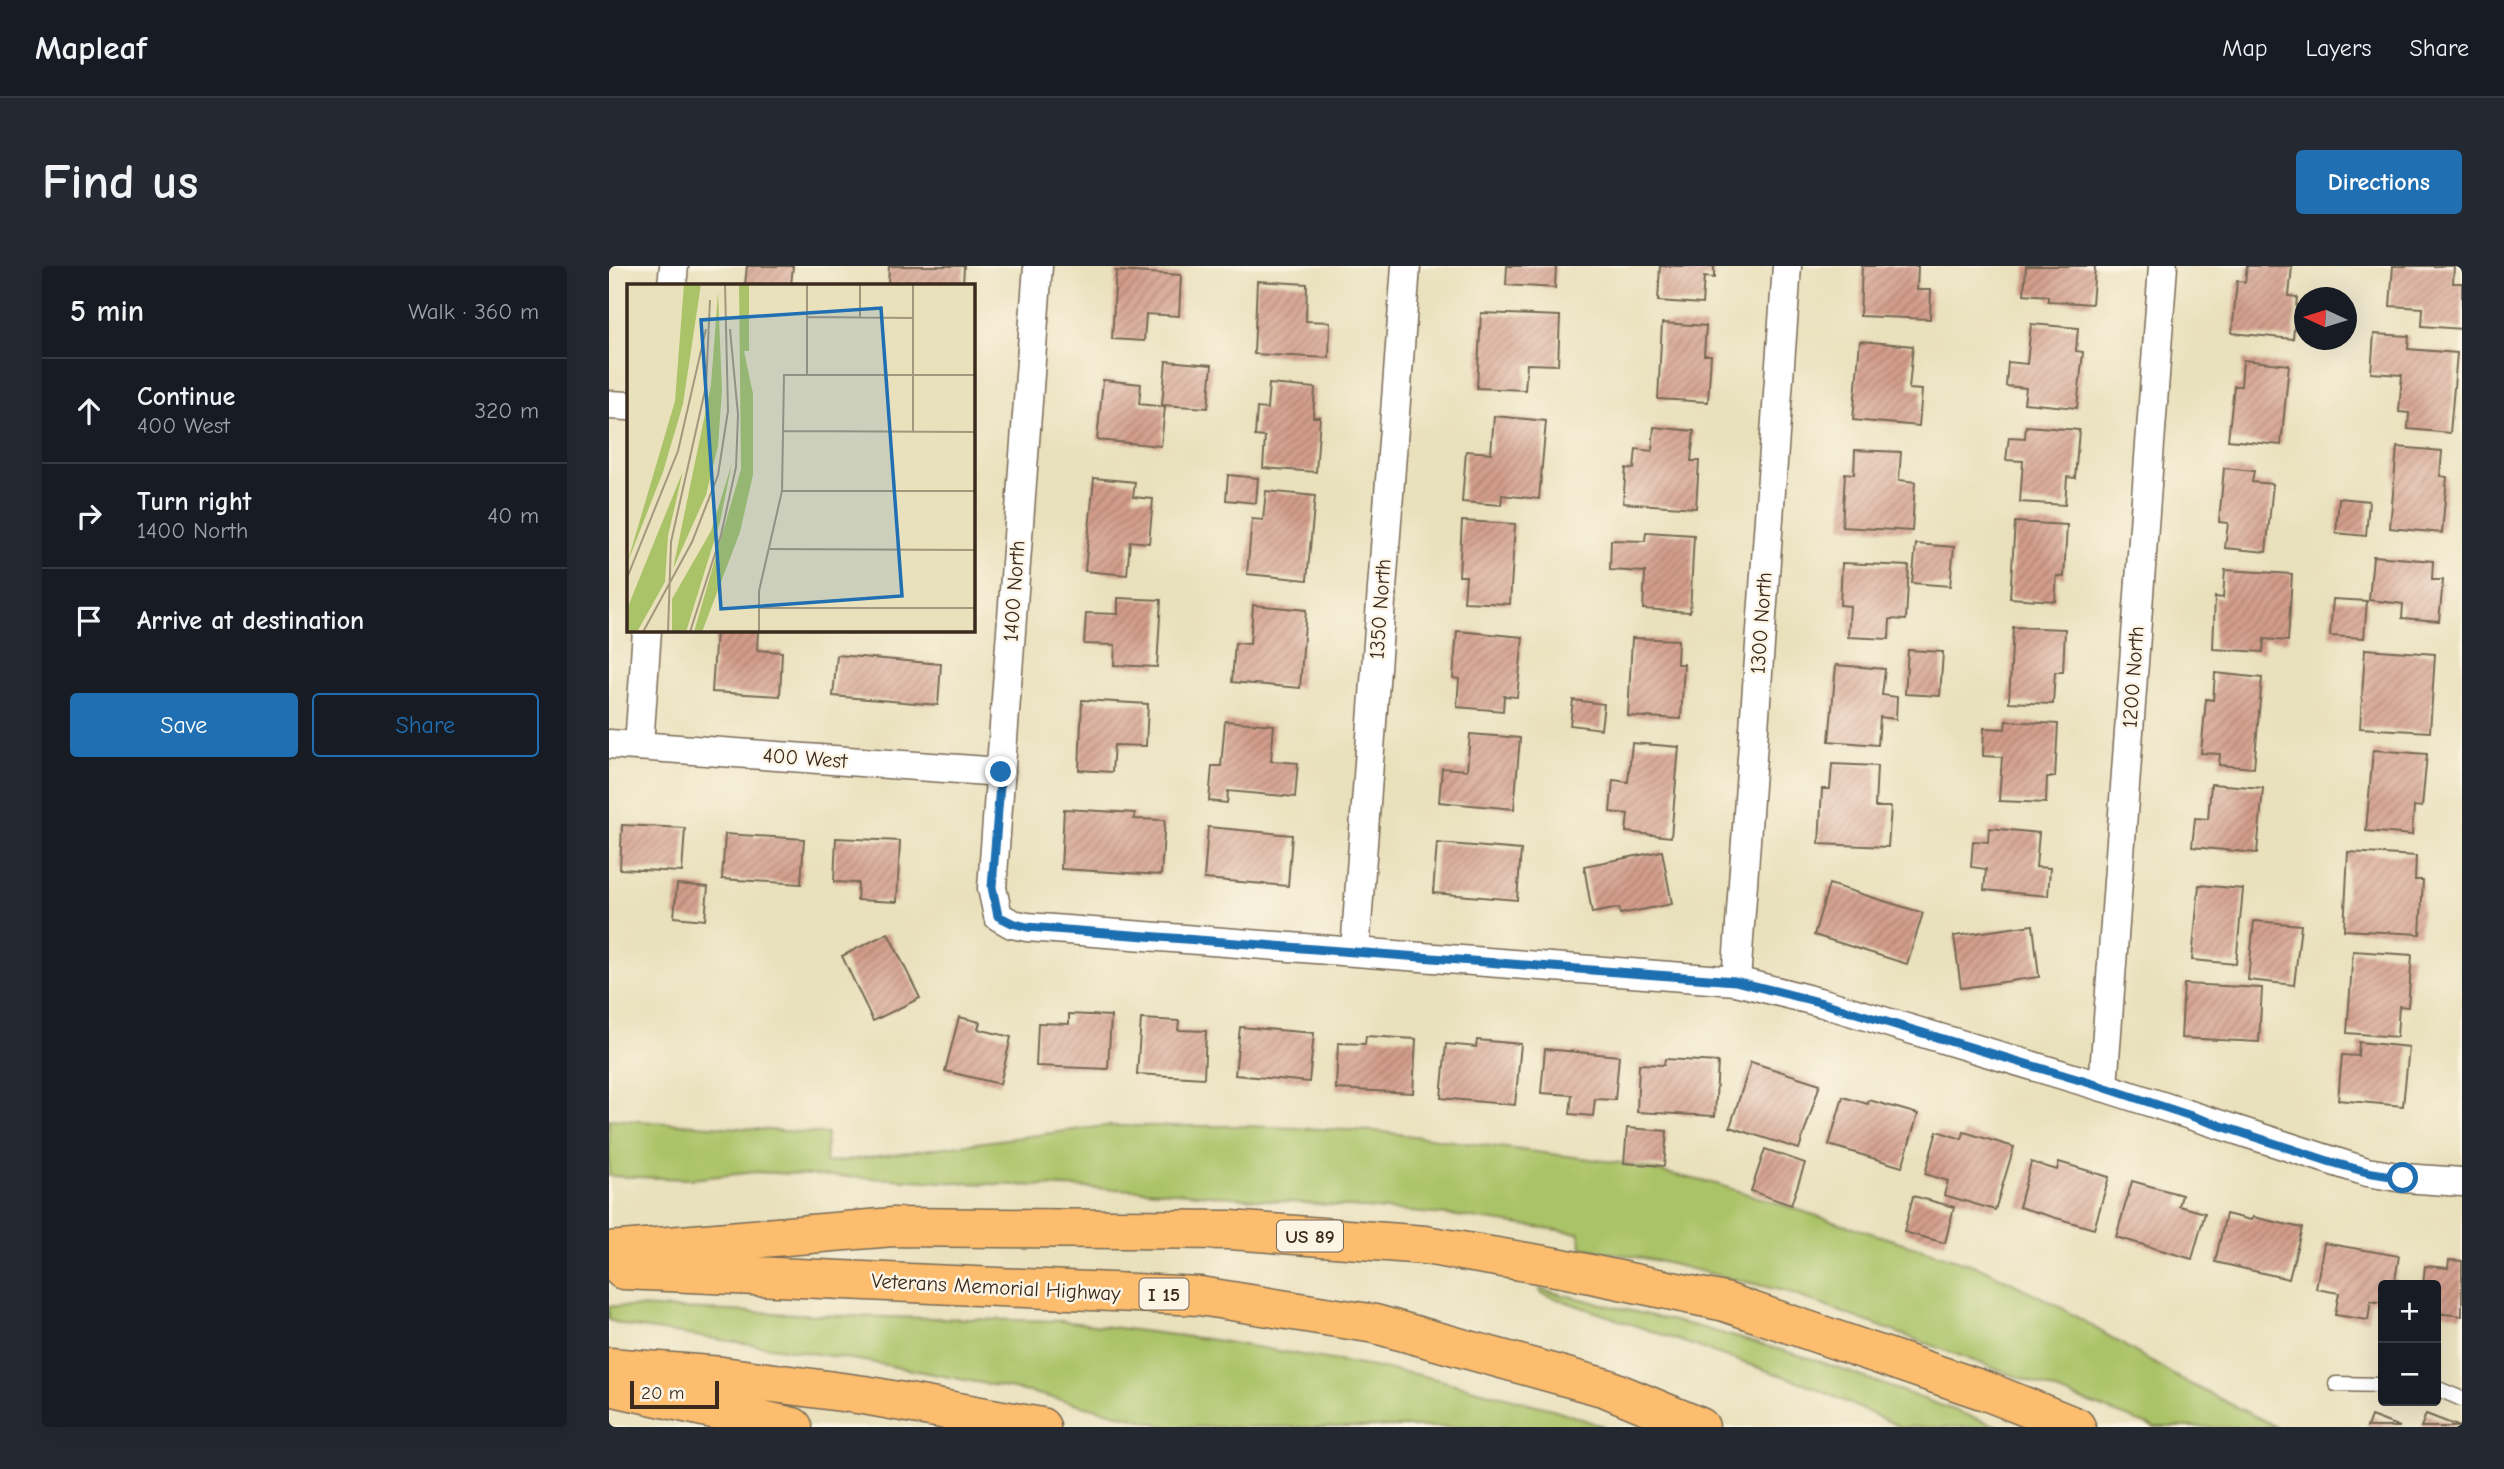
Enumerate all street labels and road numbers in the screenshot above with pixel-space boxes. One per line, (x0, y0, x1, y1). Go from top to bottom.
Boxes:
street label: 1400 North (998, 540, 1030, 642)
street label: 1350 North (1365, 558, 1395, 660)
street label: 1300 North (1745, 571, 1777, 675)
street label: 1200 North (2117, 625, 2149, 729)
street label: 400 West (762, 743, 849, 773)
road number: US 89 (1277, 1220, 1343, 1252)
street label: Veterans Memorial Highway (871, 1268, 1122, 1306)
road number: I 15 (1139, 1278, 1189, 1310)

